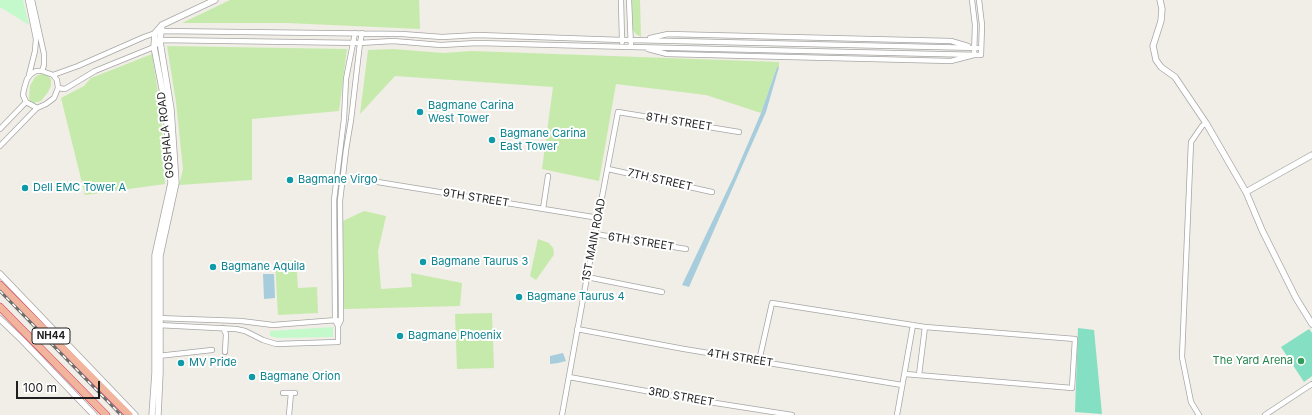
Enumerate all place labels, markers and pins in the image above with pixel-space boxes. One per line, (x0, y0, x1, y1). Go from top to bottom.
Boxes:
place label: Bagmane Carina West Tower (428, 99, 514, 125)
marker: Bagmane Carina West Tower (415, 107, 425, 117)
place label: Bagmane Carina East Tower (500, 127, 586, 153)
marker: Bagmane Carina East Tower (487, 135, 497, 145)
place label: Bagmane Virgo (298, 173, 377, 187)
marker: Bagmane Virgo (285, 175, 295, 185)
place label: Dell EMC Tower A (33, 181, 126, 195)
marker: Dell EMC Tower A (20, 183, 30, 193)
place label: Bagmane Taurus 3 (431, 255, 528, 269)
marker: Bagmane Taurus 3 (418, 257, 428, 267)
place label: Bagmane Aquila (221, 260, 305, 274)
marker: Bagmane Aquila (208, 262, 218, 272)
place label: Bagmane Taurus 4 (527, 290, 625, 304)
marker: Bagmane Taurus 4 (514, 292, 524, 302)
place label: Bagmane Phoenix (408, 329, 502, 343)
marker: Bagmane Phoenix (395, 331, 405, 341)
place label: The Yard Arena (1213, 354, 1293, 368)
place label: MV Pride (189, 356, 237, 370)
marker: The Yard Arena (1296, 356, 1306, 366)
marker: MV Pride (176, 358, 186, 368)
place label: Bagmane Orion (260, 370, 340, 384)
marker: Bagmane Orion (247, 372, 257, 382)

